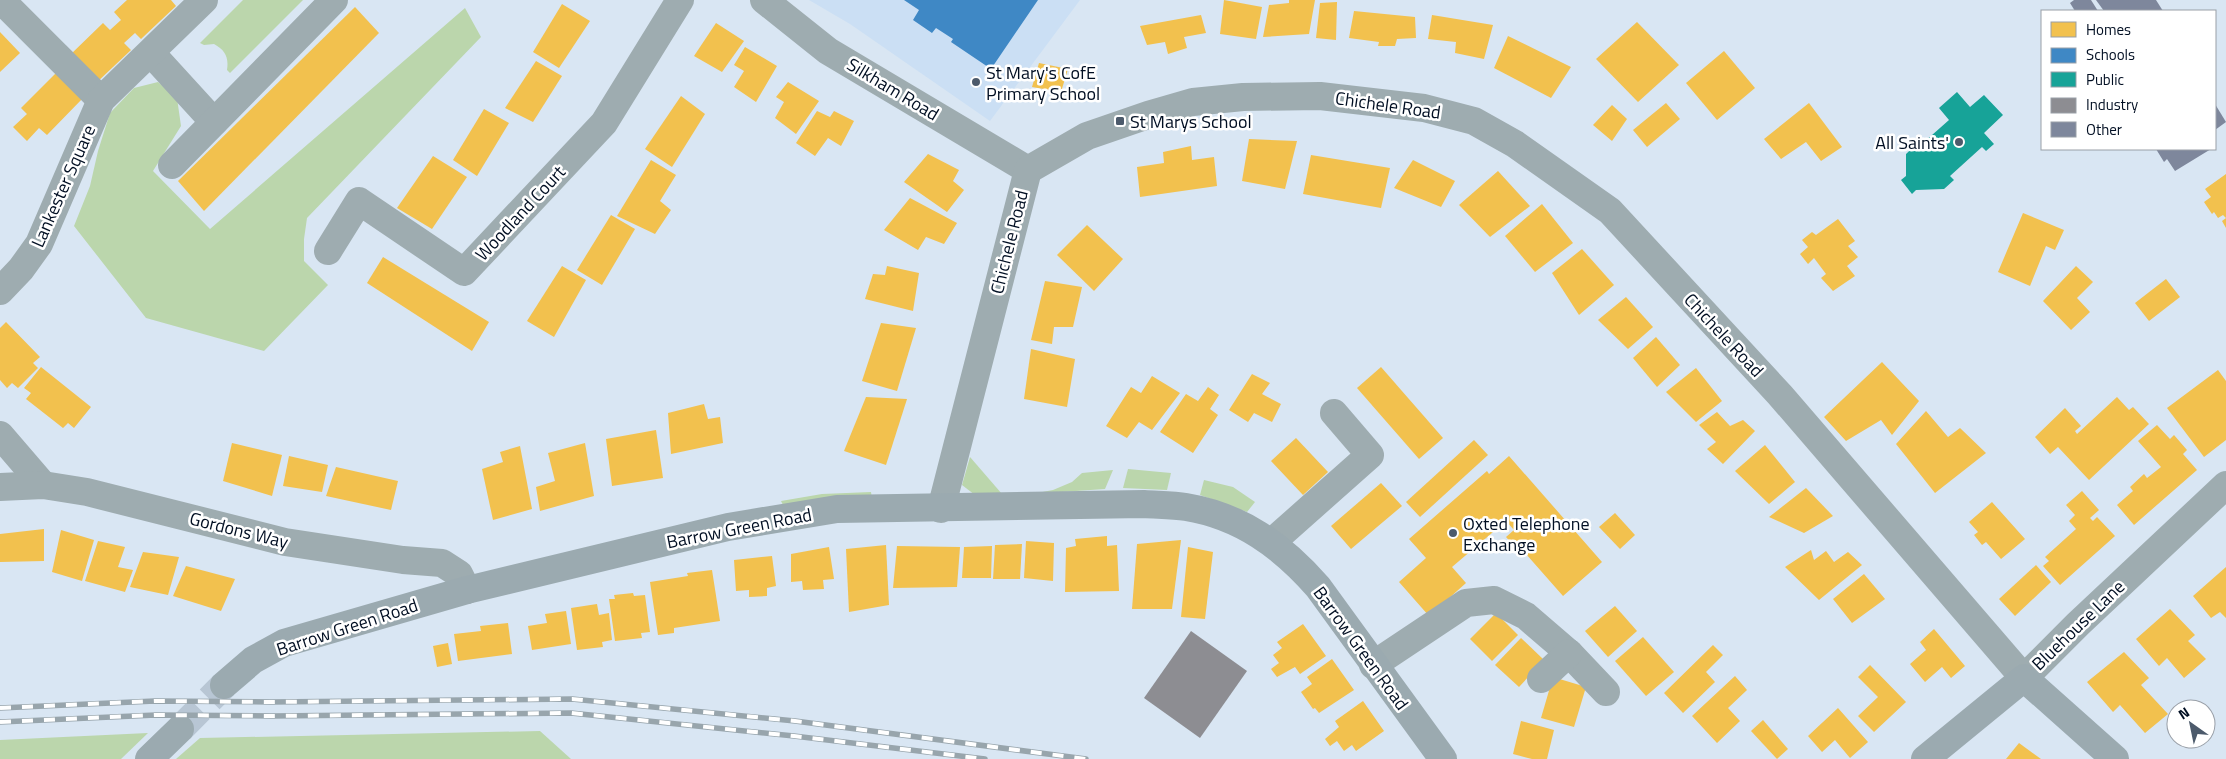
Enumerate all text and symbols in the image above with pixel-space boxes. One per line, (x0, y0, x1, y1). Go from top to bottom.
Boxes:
legend (2041, 10, 2216, 150)
text: Homes (2086, 18, 2131, 41)
text: Schools (2086, 43, 2135, 66)
street label: Silkham Road (842, 51, 944, 127)
place label: St Mary's CofE Primary School (986, 59, 1100, 107)
text: Public (2086, 68, 2124, 91)
marker: St Mary's CofE Primary School (970, 76, 982, 88)
street label: Chichele Road (1334, 84, 1442, 126)
text: Industry (2086, 93, 2138, 116)
place label: St Marys School (1130, 108, 1252, 135)
marker: St Marys School (1114, 115, 1126, 127)
text: Other (2086, 118, 2122, 141)
street label: Lankester Square (24, 120, 102, 252)
place label: All Saints' (1875, 129, 1949, 156)
marker: All Saints' (1953, 136, 1965, 148)
street label: Woodland Court (469, 159, 572, 267)
street label: Chichele Road (983, 187, 1035, 297)
street label: Chichele Road (1678, 287, 1770, 383)
street label: Barrow Green Road (664, 501, 814, 555)
street label: Gordons Way (187, 505, 292, 555)
place label: Oxted Telephone Exchange (1463, 510, 1590, 558)
marker: Oxted Telephone Exchange (1447, 527, 1459, 539)
street label: Bluehouse Lane (2025, 573, 2131, 677)
street label: Barrow Green Road (1307, 580, 1415, 716)
street label: Barrow Green Road (273, 591, 421, 663)
north arrow (2166, 699, 2216, 749)
text: N (2174, 701, 2193, 724)

